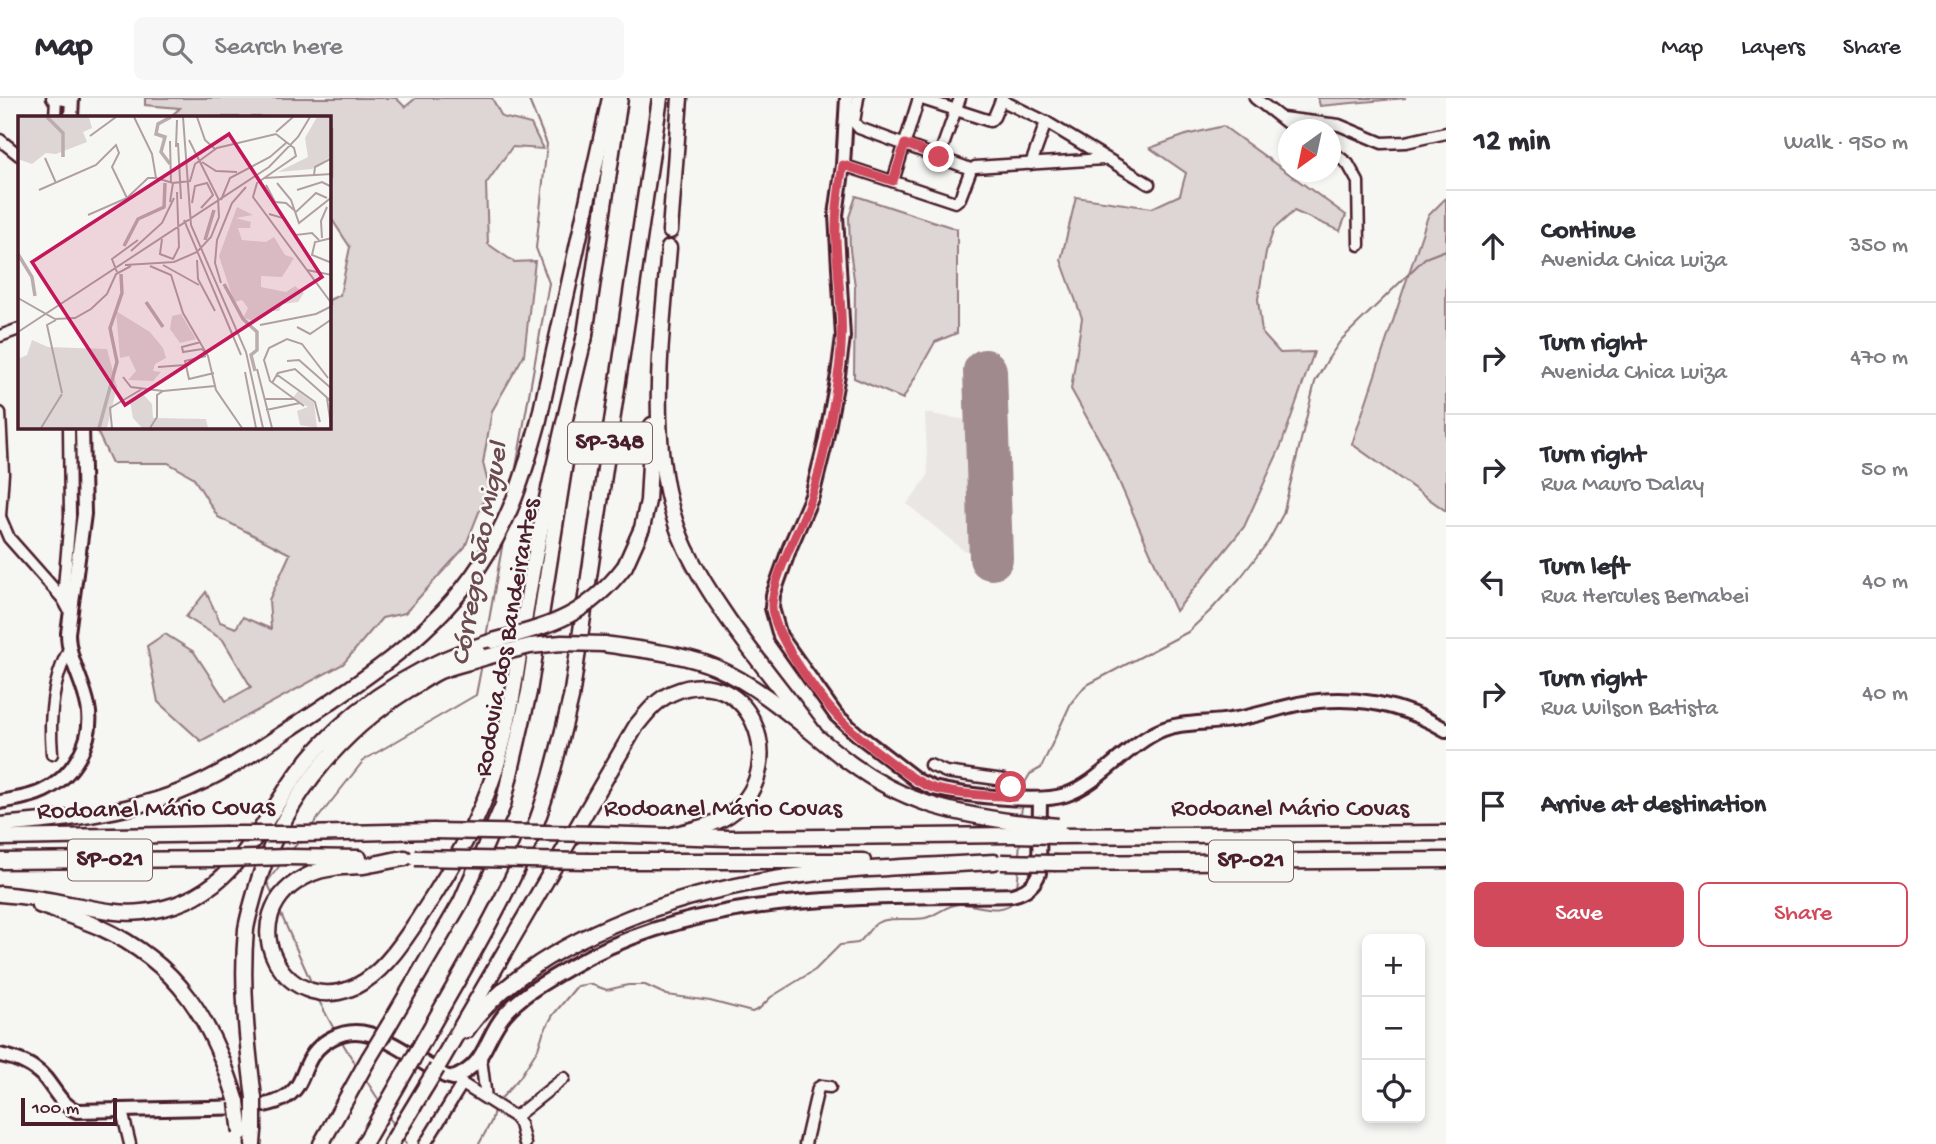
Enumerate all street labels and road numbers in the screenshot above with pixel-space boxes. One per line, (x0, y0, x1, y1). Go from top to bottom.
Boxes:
road number: SP-348 (568, 422, 652, 464)
street label: Rodovia dos Bandeirantes (469, 495, 549, 780)
street label: Rodoanel Mário Covas (37, 793, 277, 829)
street label: Rodoanel Mário Covas (604, 795, 843, 826)
street label: Rodoanel Mário Covas (1171, 795, 1410, 826)
road number: SP-021 (68, 840, 152, 880)
road number: SP-021 (1209, 840, 1293, 882)

